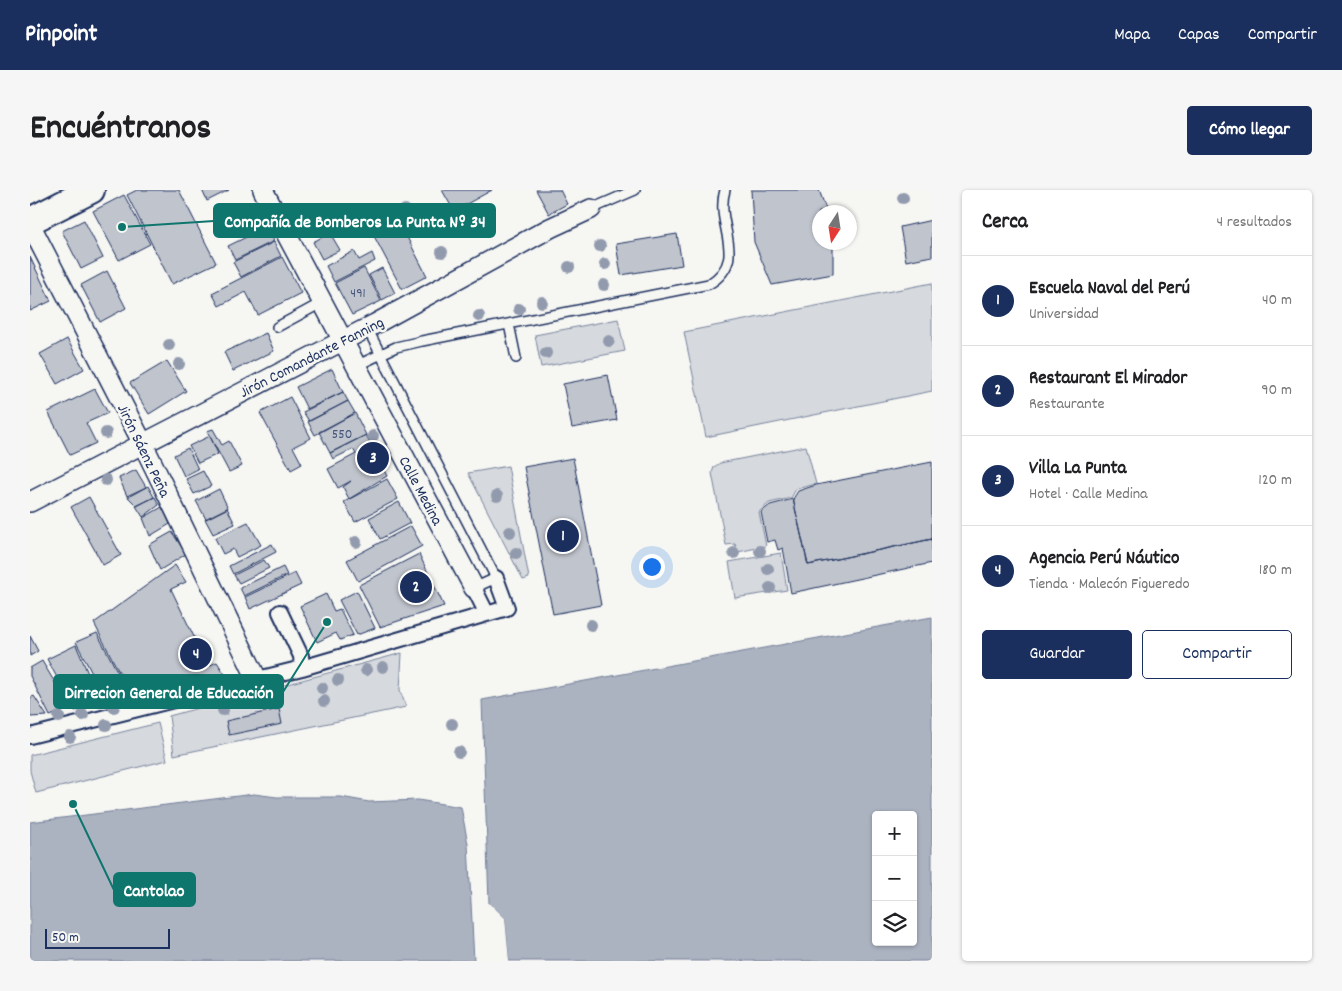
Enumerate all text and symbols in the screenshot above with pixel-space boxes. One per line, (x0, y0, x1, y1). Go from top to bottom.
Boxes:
text: Pinpoint (25, 18, 97, 52)
text: Mapa (1114, 23, 1150, 48)
text: Capas (1178, 23, 1220, 48)
text: Compartir (1248, 23, 1317, 48)
text: Encuéntranos (30, 105, 211, 155)
button: Cómo llegar (1187, 106, 1312, 155)
callout: Compañía de Bomberos La Punta Nº 34 (214, 204, 495, 237)
north arrow (812, 205, 857, 250)
text: Cerca (982, 208, 1028, 238)
text: Compañía de Bomberos La Punta Nº 34 (224, 211, 486, 236)
text: 4 resultados (1217, 211, 1292, 234)
text: Escuela Naval del Perú (1029, 276, 1190, 303)
house number: 491 (350, 284, 366, 304)
text: 1 (996, 289, 1000, 312)
text: 40 m (1262, 289, 1292, 312)
text: Universidad (1029, 303, 1099, 326)
street label: Jirón Comandante Fanning (236, 312, 388, 405)
text: Restaurant El Mirador (1029, 366, 1187, 393)
text: 2 (995, 379, 1002, 402)
text: 90 m (1261, 379, 1292, 402)
text: Restaurante (1029, 393, 1105, 416)
street label: Jirón Sáenz Peña (110, 401, 176, 502)
house number: 550 (332, 425, 352, 445)
pin: 3 (357, 439, 389, 477)
street label: Calle Medina (392, 452, 448, 530)
text: Villa La Punta (1029, 456, 1126, 483)
text: 3 (994, 469, 1002, 492)
text: 120 m (1258, 469, 1292, 492)
text: Hotel · Calle Medina (1029, 483, 1148, 506)
pin: 1 (547, 517, 579, 555)
text: Agencia Perú Náutico (1029, 546, 1179, 573)
your location (639, 554, 665, 580)
text: 4 (995, 559, 1001, 582)
text: 180 m (1259, 559, 1292, 582)
pin: 2 (400, 568, 432, 606)
text: Tienda · Malecón Figueredo (1029, 573, 1190, 596)
button: Guardar (982, 630, 1132, 679)
button: Compartir (1142, 630, 1292, 679)
pin: 4 (180, 635, 212, 673)
callout: Dirrecion General de Educación (54, 675, 283, 708)
text: Dirrecion General de Educación (65, 682, 274, 707)
map controls (872, 811, 917, 946)
button: + (872, 811, 917, 856)
button: − (872, 856, 917, 901)
callout: Cantolao (114, 873, 195, 906)
text: Cantolao (123, 880, 185, 905)
button: layers (872, 901, 917, 946)
scale bar (45, 926, 170, 949)
text: 50 m (52, 928, 79, 948)

